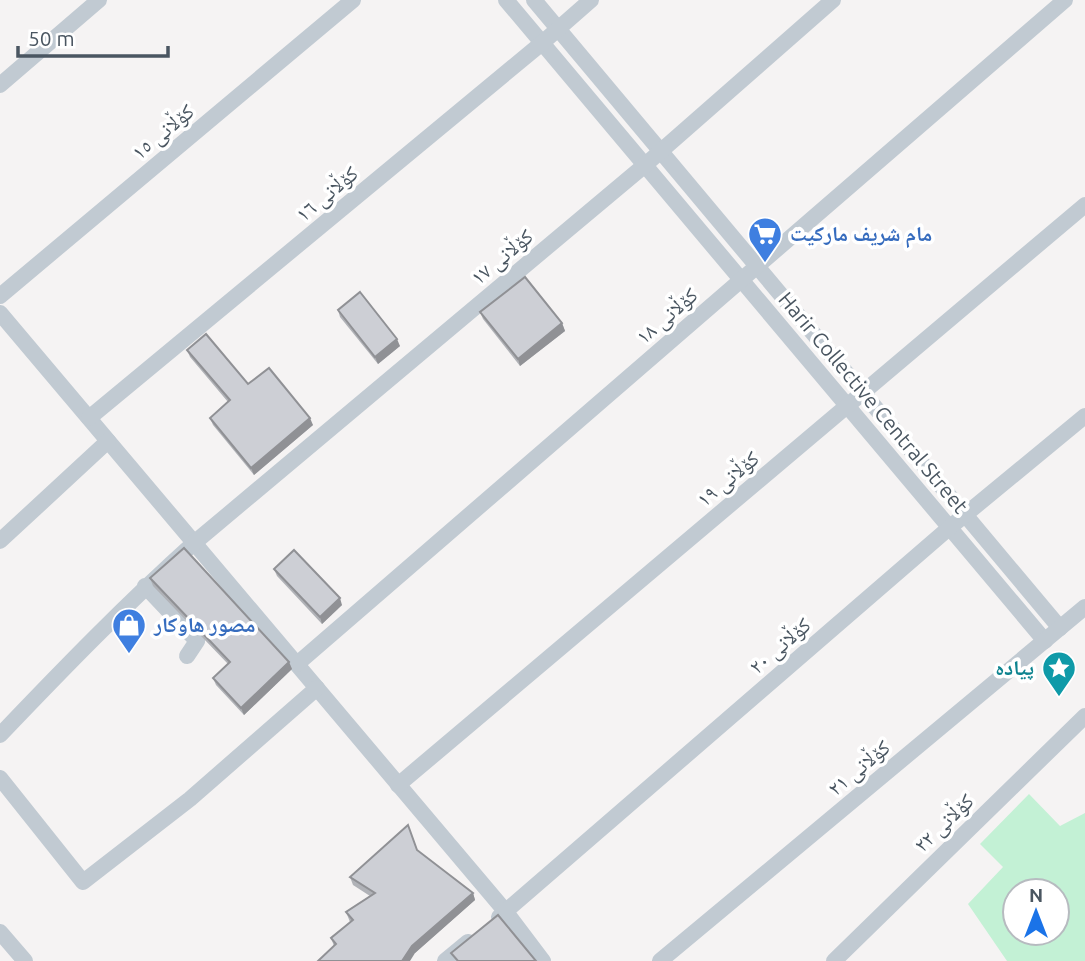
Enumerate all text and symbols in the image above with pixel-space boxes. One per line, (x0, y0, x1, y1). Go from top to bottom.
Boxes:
scale bar (18, 14, 168, 58)
text: 50 m (28, 26, 75, 50)
street label: کۆڵانی ١٥ (126, 98, 200, 166)
street label: کۆڵانی ١٦ (290, 160, 364, 228)
supermarket icon: مام شریف مارکیت (746, 215, 784, 264)
place label: مام شریف مارکیت (790, 221, 932, 248)
street label: کۆڵانی ١٧ (465, 223, 539, 291)
street label: کۆڵانی ١٨ (630, 281, 703, 350)
street label: Harir Collective Central Street (774, 287, 973, 518)
street label: کۆڵانی ١٩ (691, 445, 765, 513)
shop icon: مصور هاوکار (110, 606, 148, 655)
street label: کۆڵانی ٢٠ (743, 611, 816, 680)
place label: مصور هاوکار (153, 612, 255, 637)
place icon: پیادە (1040, 649, 1078, 698)
place label: پیادە (995, 655, 1034, 680)
street label: کۆڵانی ٢١ (822, 734, 896, 802)
street label: کۆڵانی ٢٢ (908, 787, 980, 858)
north arrow (1001, 877, 1071, 947)
text: N (1029, 884, 1043, 906)

